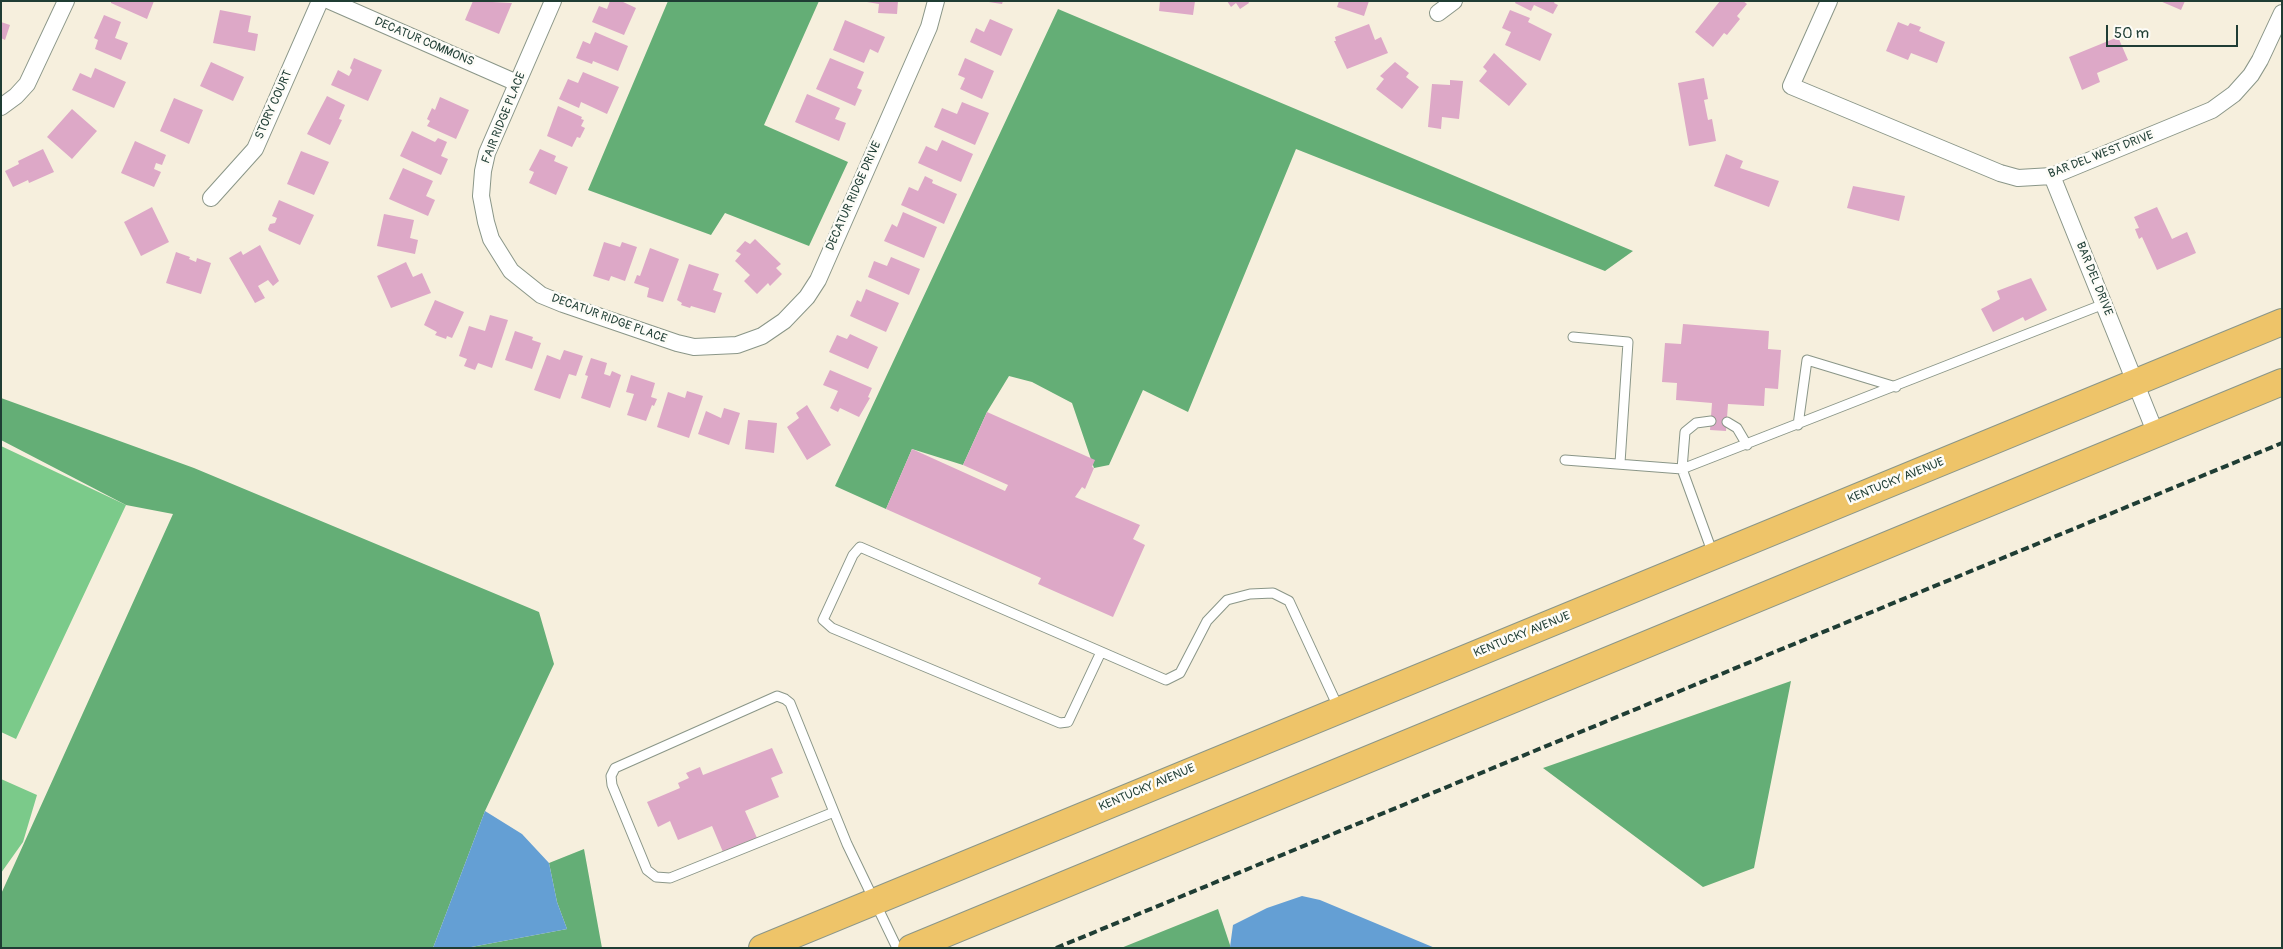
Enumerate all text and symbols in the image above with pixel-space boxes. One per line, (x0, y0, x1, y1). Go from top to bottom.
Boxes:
street label: DECATUR COMMONS (372, 15, 476, 69)
scale bar (2108, 15, 2240, 47)
text: 50 m (2114, 24, 2149, 43)
street label: STORY COURT (252, 68, 296, 142)
street label: FAIR RIDGE PLACE (479, 70, 529, 166)
street label: BAR DEL WEST DRIVE (2046, 128, 2156, 182)
street label: DECATUR RIDGE DRIVE (823, 139, 885, 253)
street label: BAR DEL DRIVE (2073, 240, 2115, 318)
street label: DECATUR RIDGE PLACE (549, 291, 669, 347)
street label: KENTUCKY AVENUE (1846, 455, 1946, 507)
street label: KENTUCKY AVENUE (1472, 609, 1572, 661)
street label: KENTUCKY AVENUE (1097, 761, 1197, 815)

